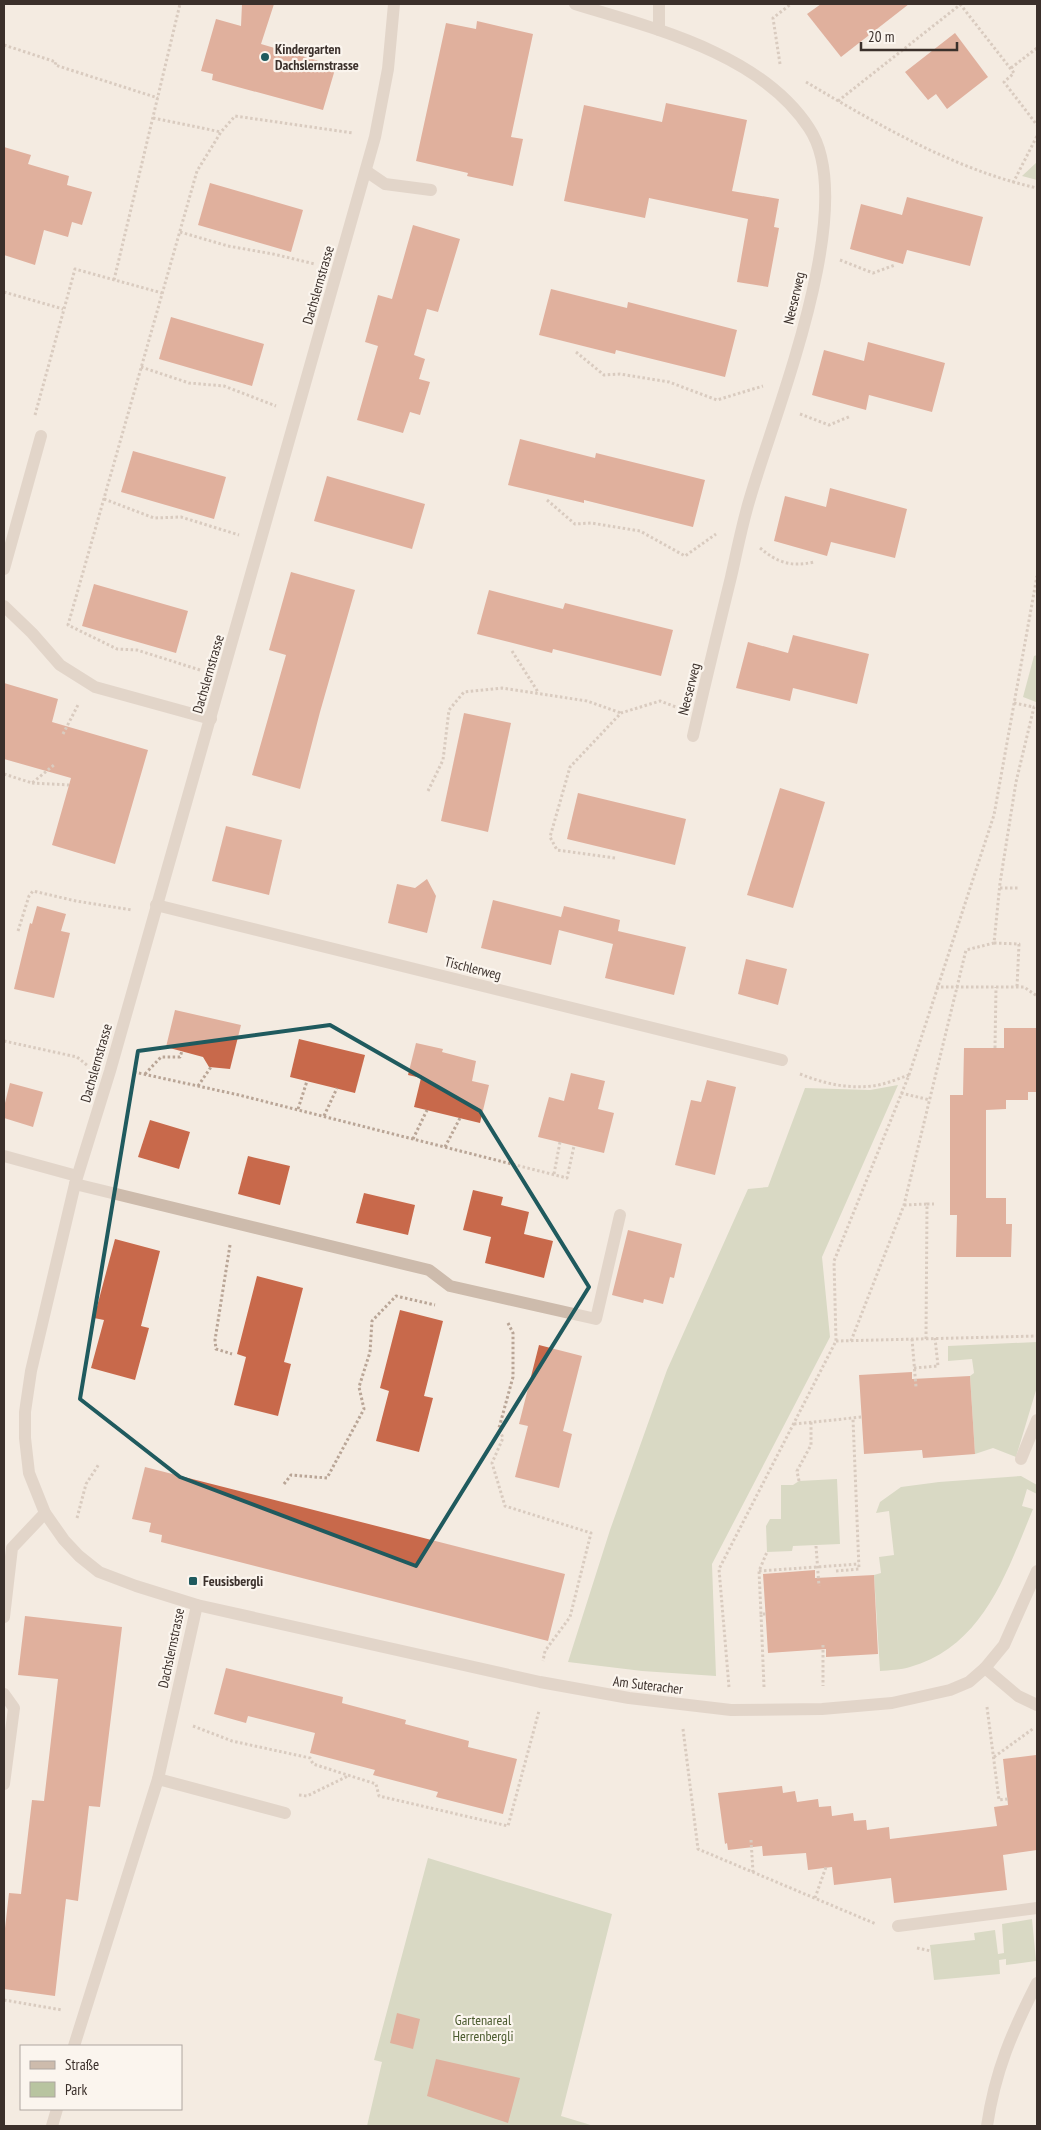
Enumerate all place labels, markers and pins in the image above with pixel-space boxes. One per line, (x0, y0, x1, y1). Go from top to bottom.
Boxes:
place label: Kindergarten Dachslernstrasse (275, 40, 359, 74)
marker: Kindergarten Dachslernstrasse (259, 51, 271, 63)
place label: Feusisbergli (203, 1572, 263, 1590)
marker: Feusisbergli (187, 1575, 199, 1587)

